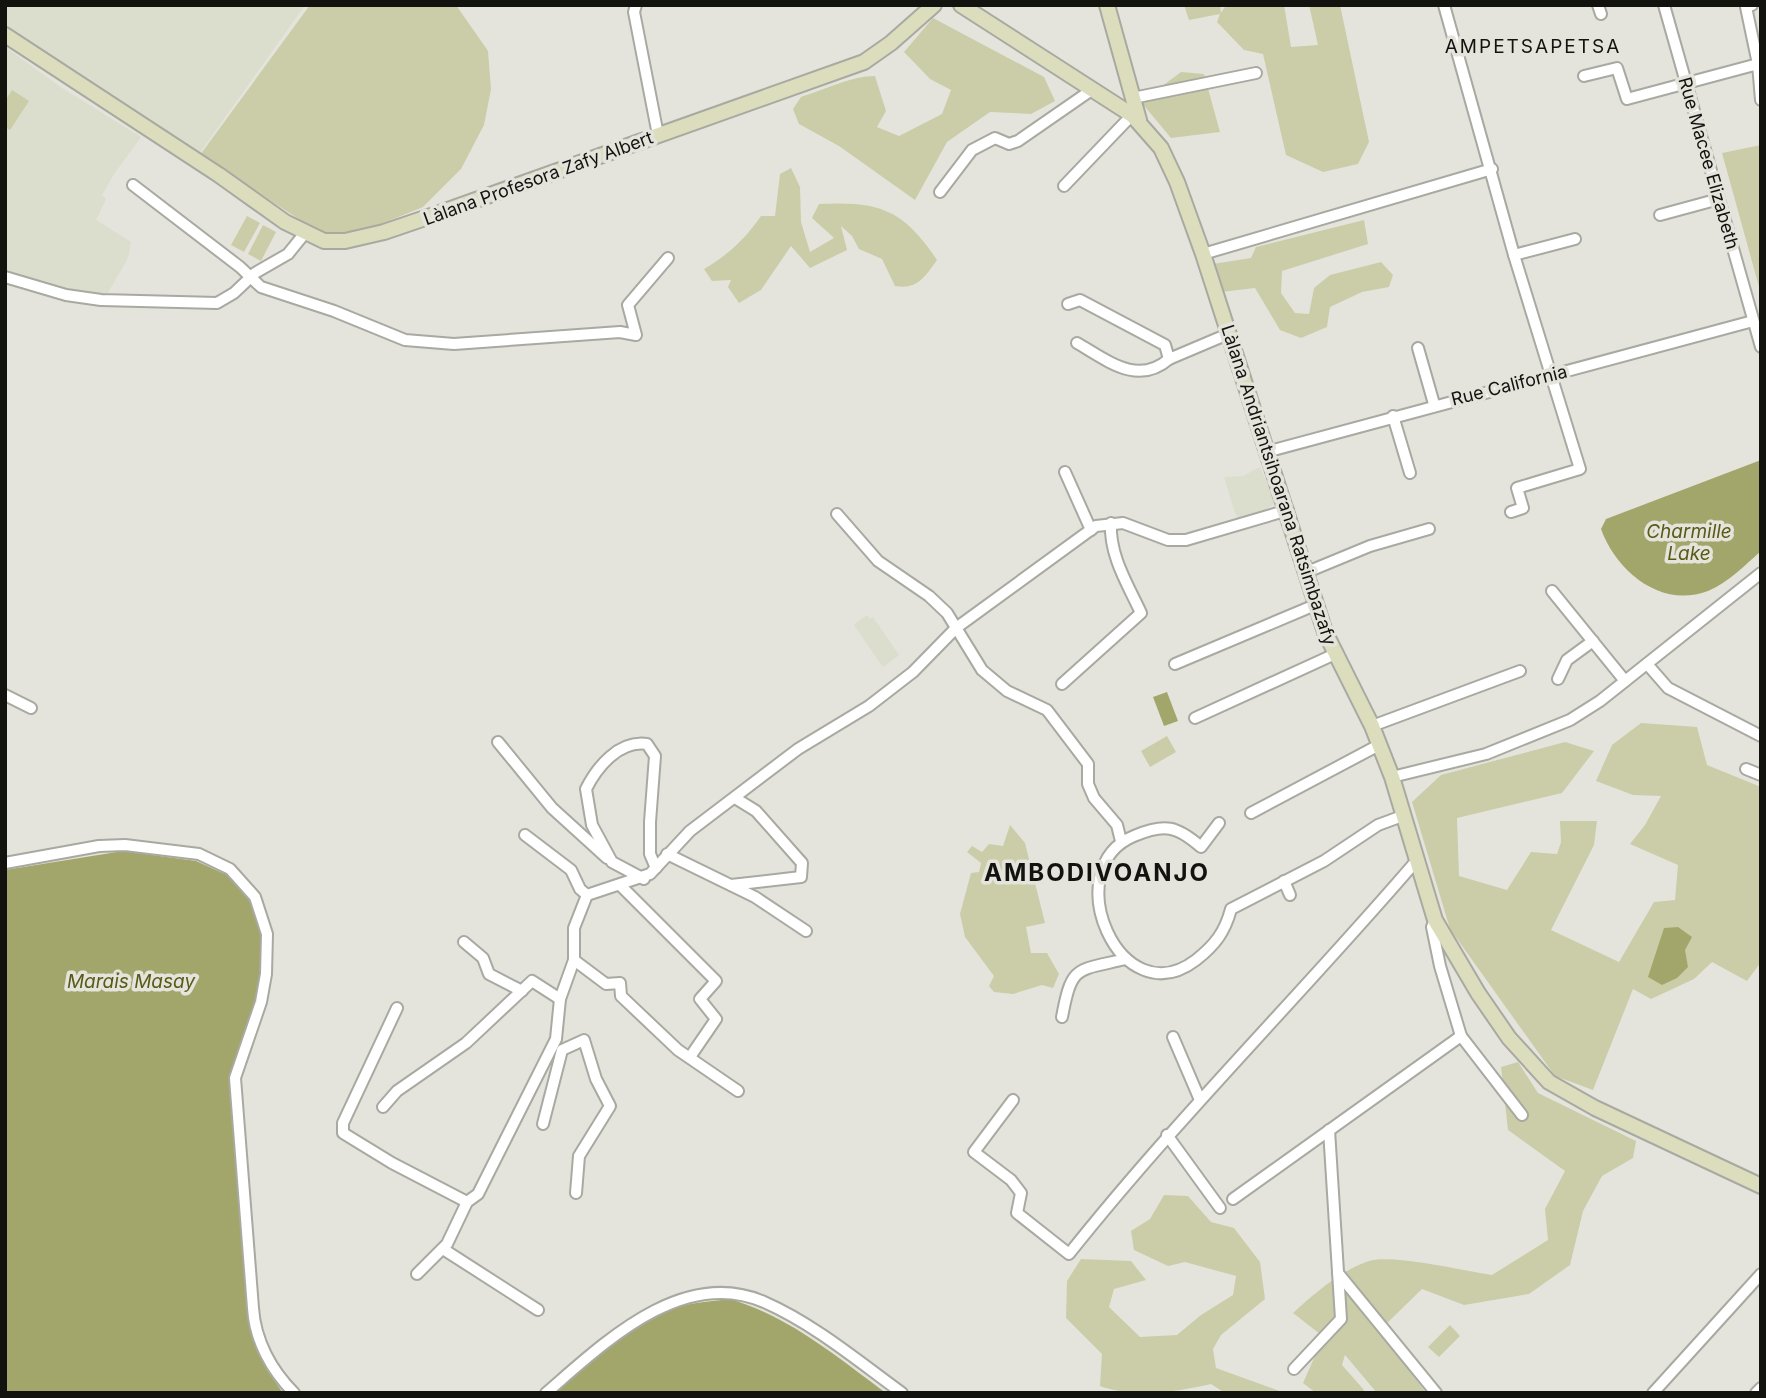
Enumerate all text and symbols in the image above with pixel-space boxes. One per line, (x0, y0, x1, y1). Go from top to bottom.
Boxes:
district label: AMPETSAPETSA (1445, 35, 1621, 58)
street label: Rue Macee Elizabeth (1674, 74, 1744, 252)
street label: Làlana Profesora Zafy Albert (420, 127, 656, 229)
street label: Làlana Andriantsihoarana Ratsimbazafy (1217, 322, 1341, 648)
street label: Rue California (1449, 360, 1569, 410)
water label: Charmille Lake (1646, 520, 1732, 565)
district label: AMBODIVOANJO (984, 858, 1210, 887)
water label: Marais Masay (67, 970, 196, 993)

